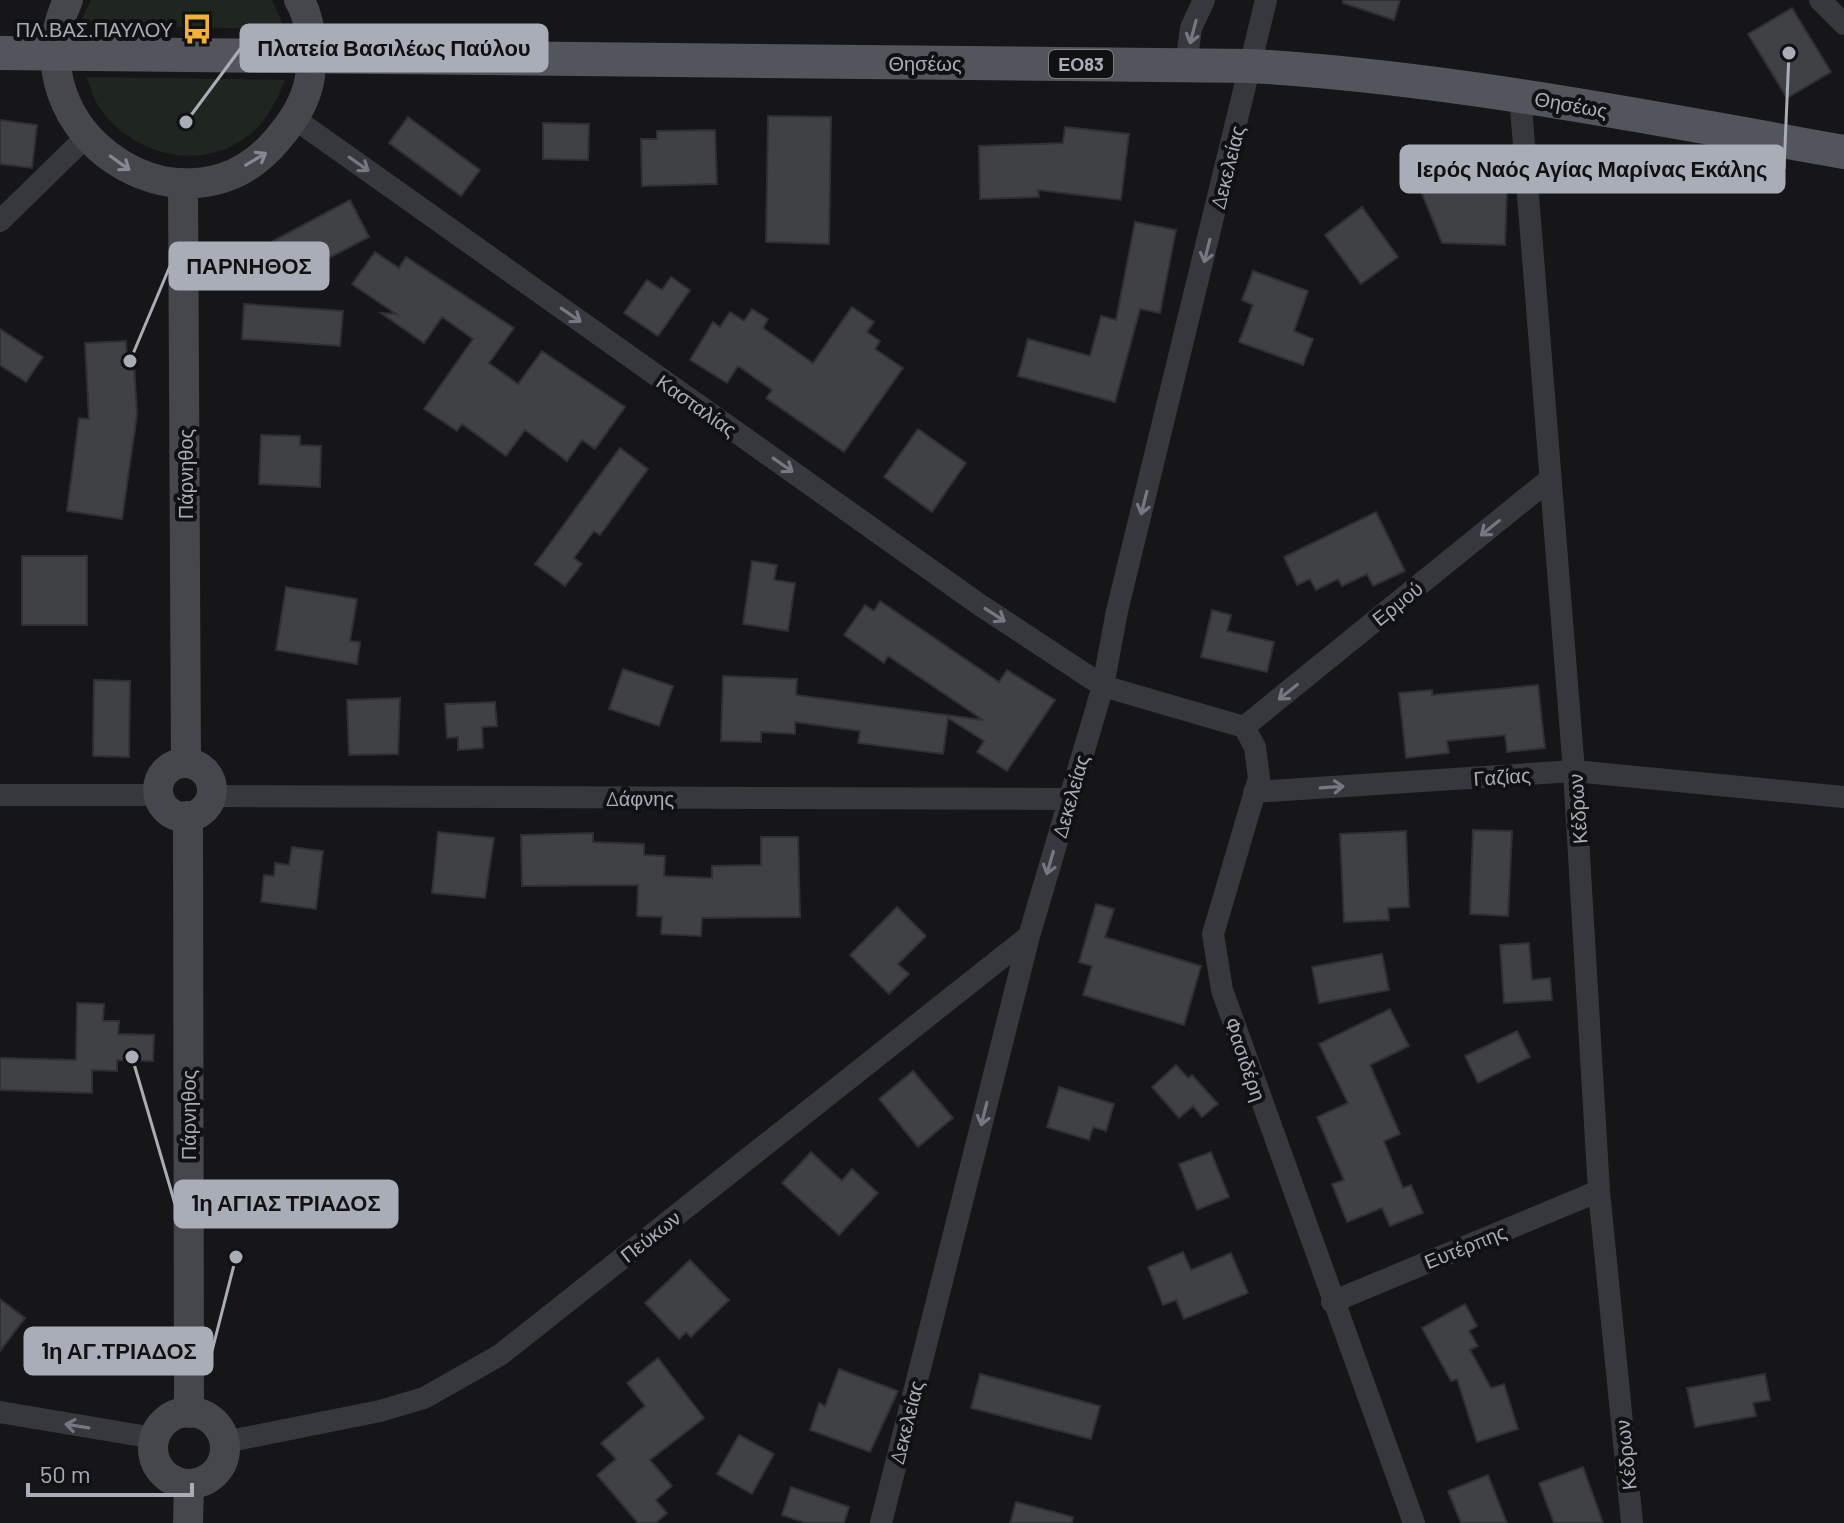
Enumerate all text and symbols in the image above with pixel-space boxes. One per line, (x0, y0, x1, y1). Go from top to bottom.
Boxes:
bus stop icon: ΠΛ.ΒΑΣ.ΠΑΥΛΟΥ (180, 12, 214, 46)
place label: ΠΛ.ΒΑΣ.ΠΑΥΛΟΥ (16, 17, 173, 41)
one-way arrow (1184, 18, 1199, 44)
callout: Πλατεία Βασιλέως Παύλου (241, 25, 547, 71)
text: Πλατεία Βασιλέως Παύλου (257, 34, 531, 61)
road number: ΕΟ83 (1049, 50, 1113, 78)
street label: Θησέως (888, 51, 962, 75)
street label: Θησέως (1533, 86, 1609, 122)
street label: Δεκελείας (1205, 122, 1249, 211)
callout: Ιερός Ναός Αγίας Μαρίνας Εκάλης (1401, 146, 1784, 192)
one-way arrow (244, 151, 267, 167)
one-way arrow (108, 155, 130, 171)
text: Ιερός Ναός Αγίας Μαρίνας Εκάλης (1417, 155, 1767, 182)
one-way arrow (347, 156, 369, 172)
one-way arrow (1199, 237, 1214, 263)
callout: ΠΑΡΝΗΘΟΣ (170, 243, 328, 289)
text: ΠΑΡΝΗΘΟΣ (186, 252, 312, 278)
one-way arrow (559, 307, 581, 323)
street label: Κασταλίας (653, 369, 742, 441)
street label: Πάρνηθος (173, 428, 197, 519)
one-way arrow (771, 457, 793, 473)
one-way arrow (1136, 490, 1151, 516)
one-way arrow (1480, 519, 1500, 537)
street label: Ερμού (1367, 576, 1427, 630)
one-way arrow (984, 607, 1006, 623)
one-way arrow (1277, 682, 1298, 700)
street label: Δεκελείας (1047, 751, 1093, 840)
street label: Γαζίας (1473, 762, 1532, 790)
street label: Κέδρων (1563, 773, 1591, 845)
one-way arrow (1318, 779, 1345, 794)
street label: Δάφνης (606, 786, 674, 810)
one-way arrow (1042, 849, 1057, 875)
street label: Φασιδέρη (1221, 1014, 1271, 1104)
street label: Πάρνηθος (176, 1069, 200, 1160)
one-way arrow (975, 1101, 990, 1127)
callout: 1η ΑΓΙΑΣ ΤΡΙΑΔΟΣ (175, 1181, 397, 1227)
text: 1η ΑΓΙΑΣ ΤΡΙΑΔΟΣ (191, 1189, 381, 1216)
street label: Πεύκων (615, 1205, 685, 1267)
street label: Ευτέρπης (1421, 1219, 1510, 1273)
callout: 1η ΑΓ.ΤΡΙΑΔΟΣ (25, 1328, 212, 1374)
text: 1η ΑΓ.ΤΡΙΑΔΟΣ (41, 1337, 197, 1364)
street label: Δεκελείας (884, 1377, 928, 1466)
one-way arrow (65, 1418, 90, 1433)
street label: Κέδρων (1609, 1419, 1641, 1491)
scale bar (28, 1447, 192, 1497)
text: 50 m (40, 1459, 91, 1488)

